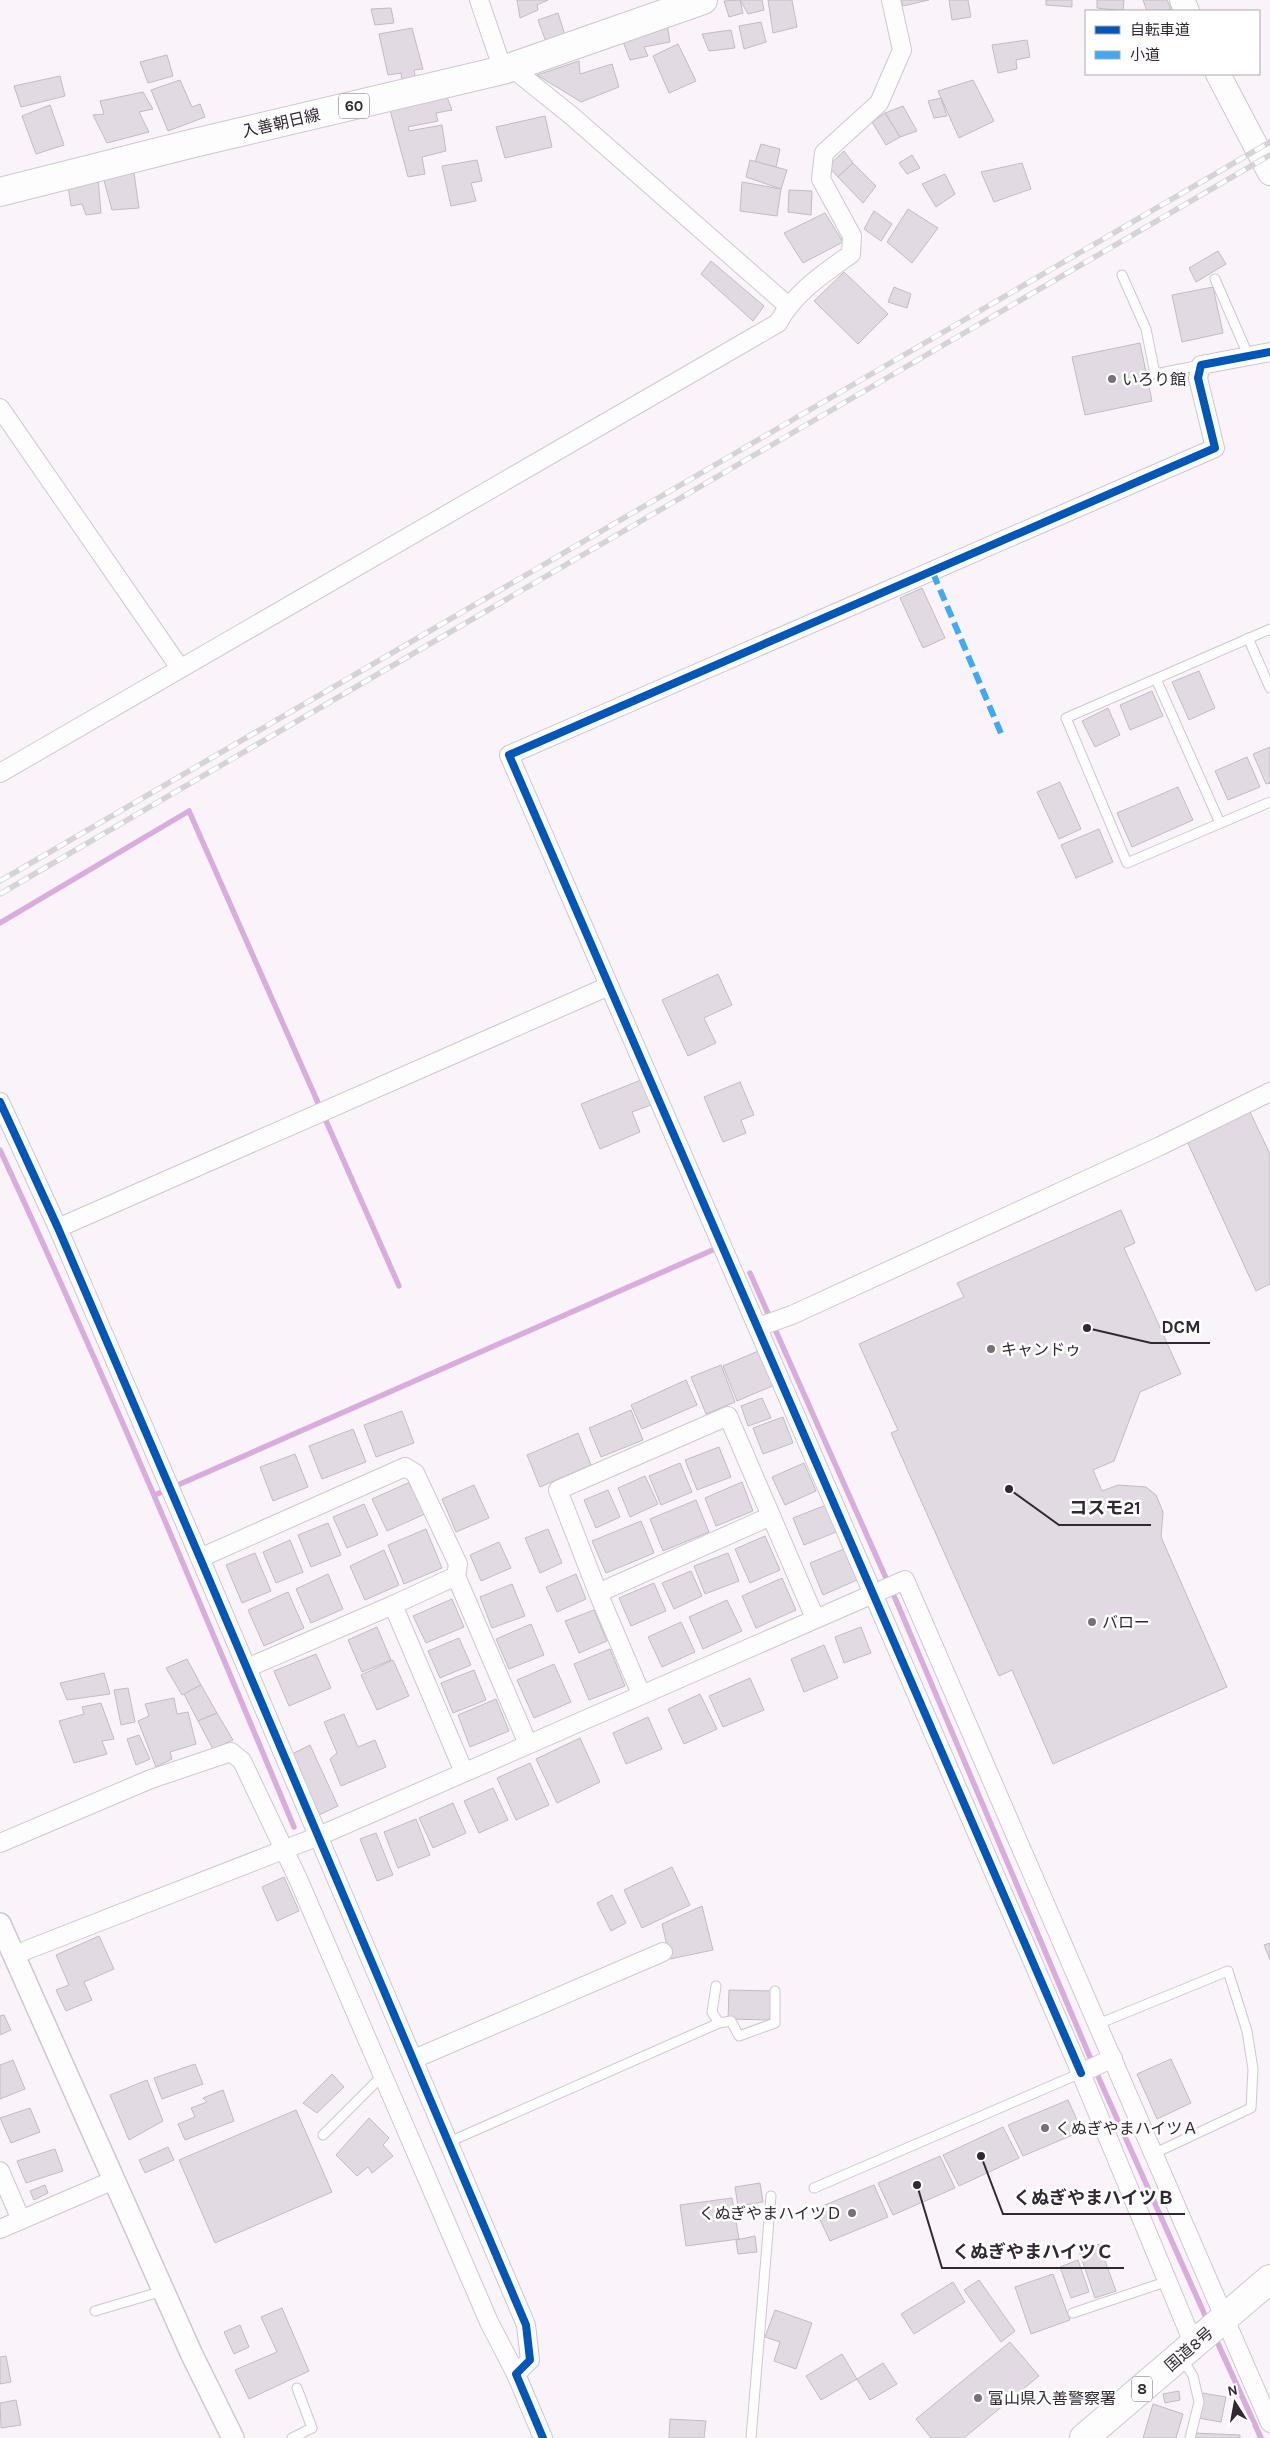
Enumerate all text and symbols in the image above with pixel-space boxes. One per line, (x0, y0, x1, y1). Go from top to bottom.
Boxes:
legend (1085, 10, 1260, 75)
text: 自転車道 (1130, 21, 1190, 39)
text: 小道 (1130, 46, 1160, 64)
road number: 60 (339, 94, 369, 118)
street label: 入善朝日線 (240, 105, 322, 141)
place label: いろり館 (1122, 370, 1186, 389)
marker: いろり館 (1106, 373, 1118, 385)
callout: DCM (1151, 1310, 1210, 1343)
text: DCM (1161, 1316, 1201, 1338)
place label: キャンドゥ (1001, 1340, 1081, 1359)
marker: キャンドゥ (985, 1343, 997, 1355)
callout: コスモ21 (1059, 1492, 1151, 1525)
text: コスモ21 (1069, 1497, 1141, 1519)
place label: バロー (1102, 1613, 1150, 1632)
marker: バロー (1086, 1616, 1098, 1628)
place label: くぬぎやまハイツＡ (1055, 2119, 1198, 2138)
marker: くぬぎやまハイツＡ (1039, 2122, 1051, 2134)
callout: くぬぎやまハイツＢ (1003, 2181, 1185, 2214)
text: くぬぎやまハイツＢ (1013, 2187, 1175, 2209)
place label: くぬぎやまハイツＤ (699, 2204, 842, 2223)
marker: くぬぎやまハイツＤ (846, 2207, 858, 2219)
callout: くぬぎやまハイツＣ (942, 2235, 1124, 2268)
text: くぬぎやまハイツＣ (952, 2241, 1114, 2263)
street label: 国道8号 (1161, 2323, 1217, 2375)
road number: 8 (1132, 2376, 1152, 2402)
north arrow (1210, 2378, 1260, 2428)
text: N (1226, 2381, 1239, 2400)
place label: 富山県入善警察署 (988, 2389, 1116, 2408)
marker: 富山県入善警察署 (972, 2392, 984, 2404)

